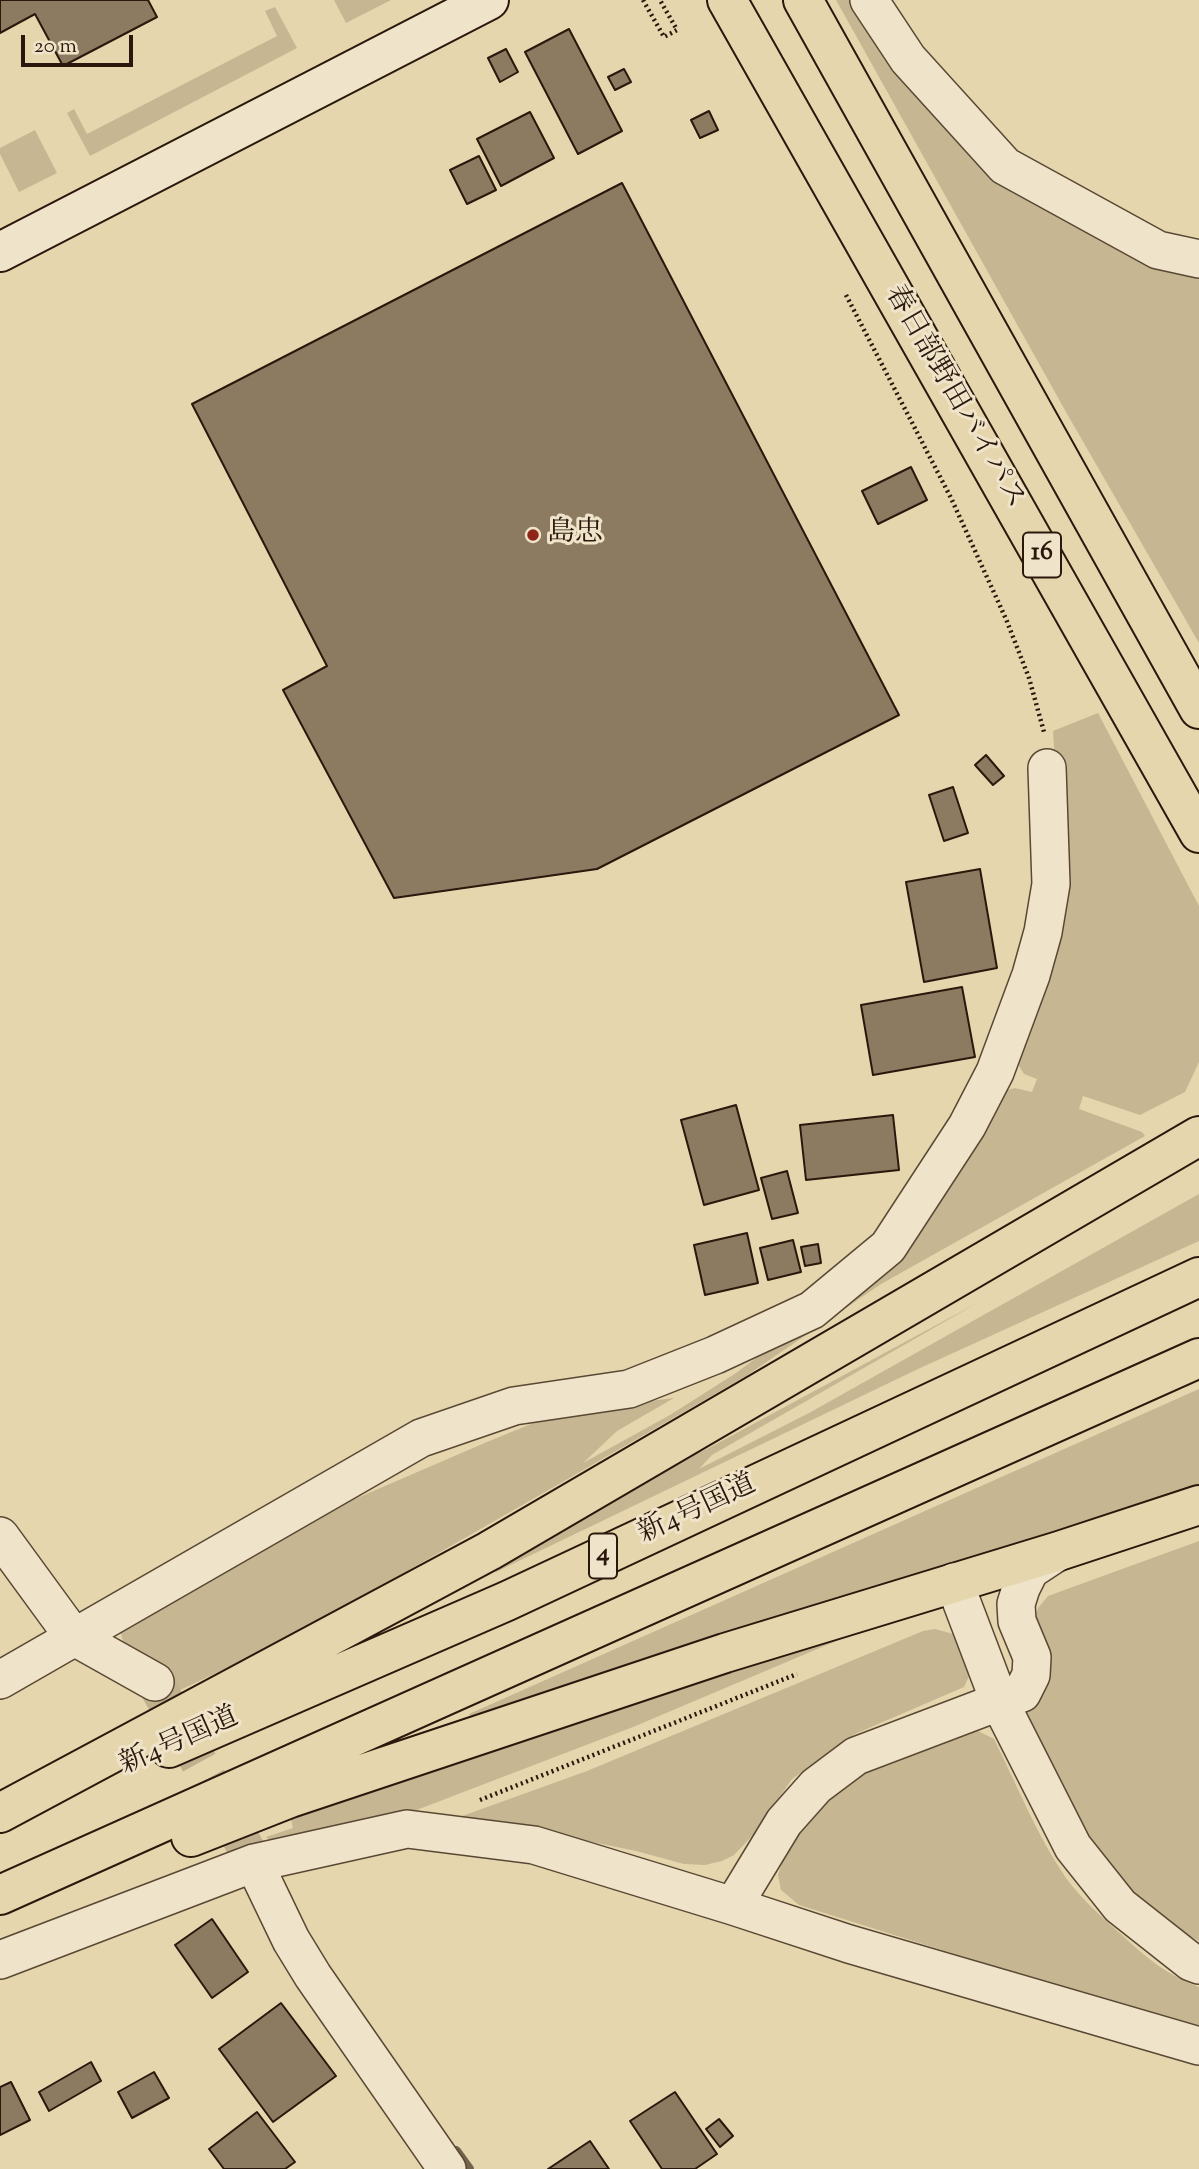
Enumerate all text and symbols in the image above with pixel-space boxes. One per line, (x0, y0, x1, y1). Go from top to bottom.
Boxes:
scale bar (24, 21, 136, 65)
text: 20 m (34, 32, 77, 62)
street label: 春日部野田バイパス (875, 280, 1031, 516)
place label: 島忠 (547, 518, 603, 552)
marker: 島忠 (525, 527, 541, 543)
road number: 16 (1023, 533, 1061, 578)
street label: 新4号国道 (634, 1469, 762, 1553)
road number: 4 (589, 1534, 617, 1578)
street label: 新4号国道 (116, 1702, 244, 1784)

